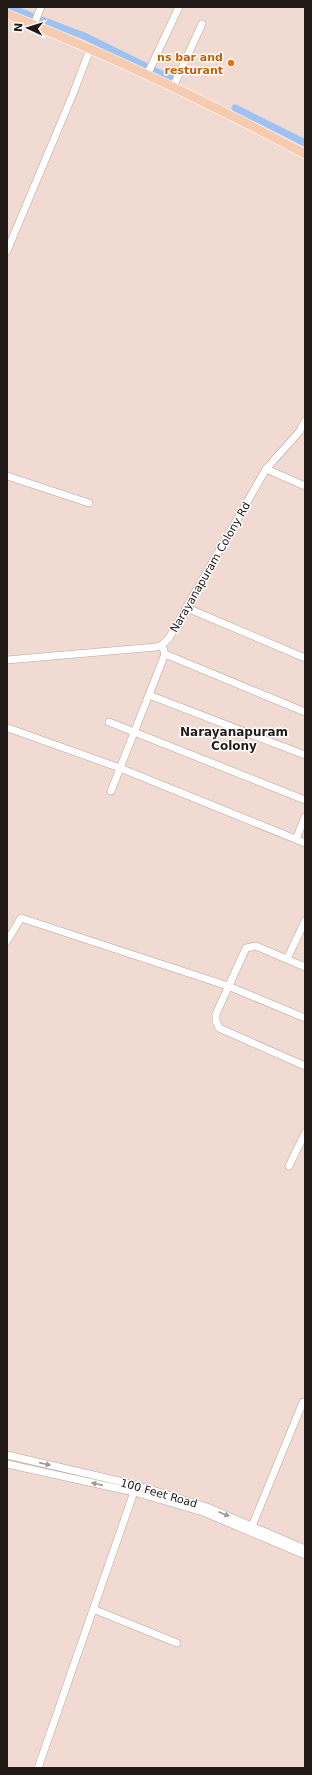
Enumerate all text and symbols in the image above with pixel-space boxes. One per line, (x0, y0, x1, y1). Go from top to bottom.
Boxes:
north arrow (8, 8, 48, 48)
text: N (12, 22, 25, 32)
place label: ns bar and resturant (157, 51, 223, 77)
marker: ns bar and resturant (226, 58, 236, 68)
street label: Narayanapuram Colony Rd (168, 500, 253, 635)
district label: Narayanapuram Colony (180, 725, 288, 753)
one-way arrow (39, 1462, 51, 1468)
street label: 100 Feet Road (119, 1476, 199, 1511)
one-way arrow (90, 1480, 103, 1486)
one-way arrow (218, 1511, 230, 1517)

